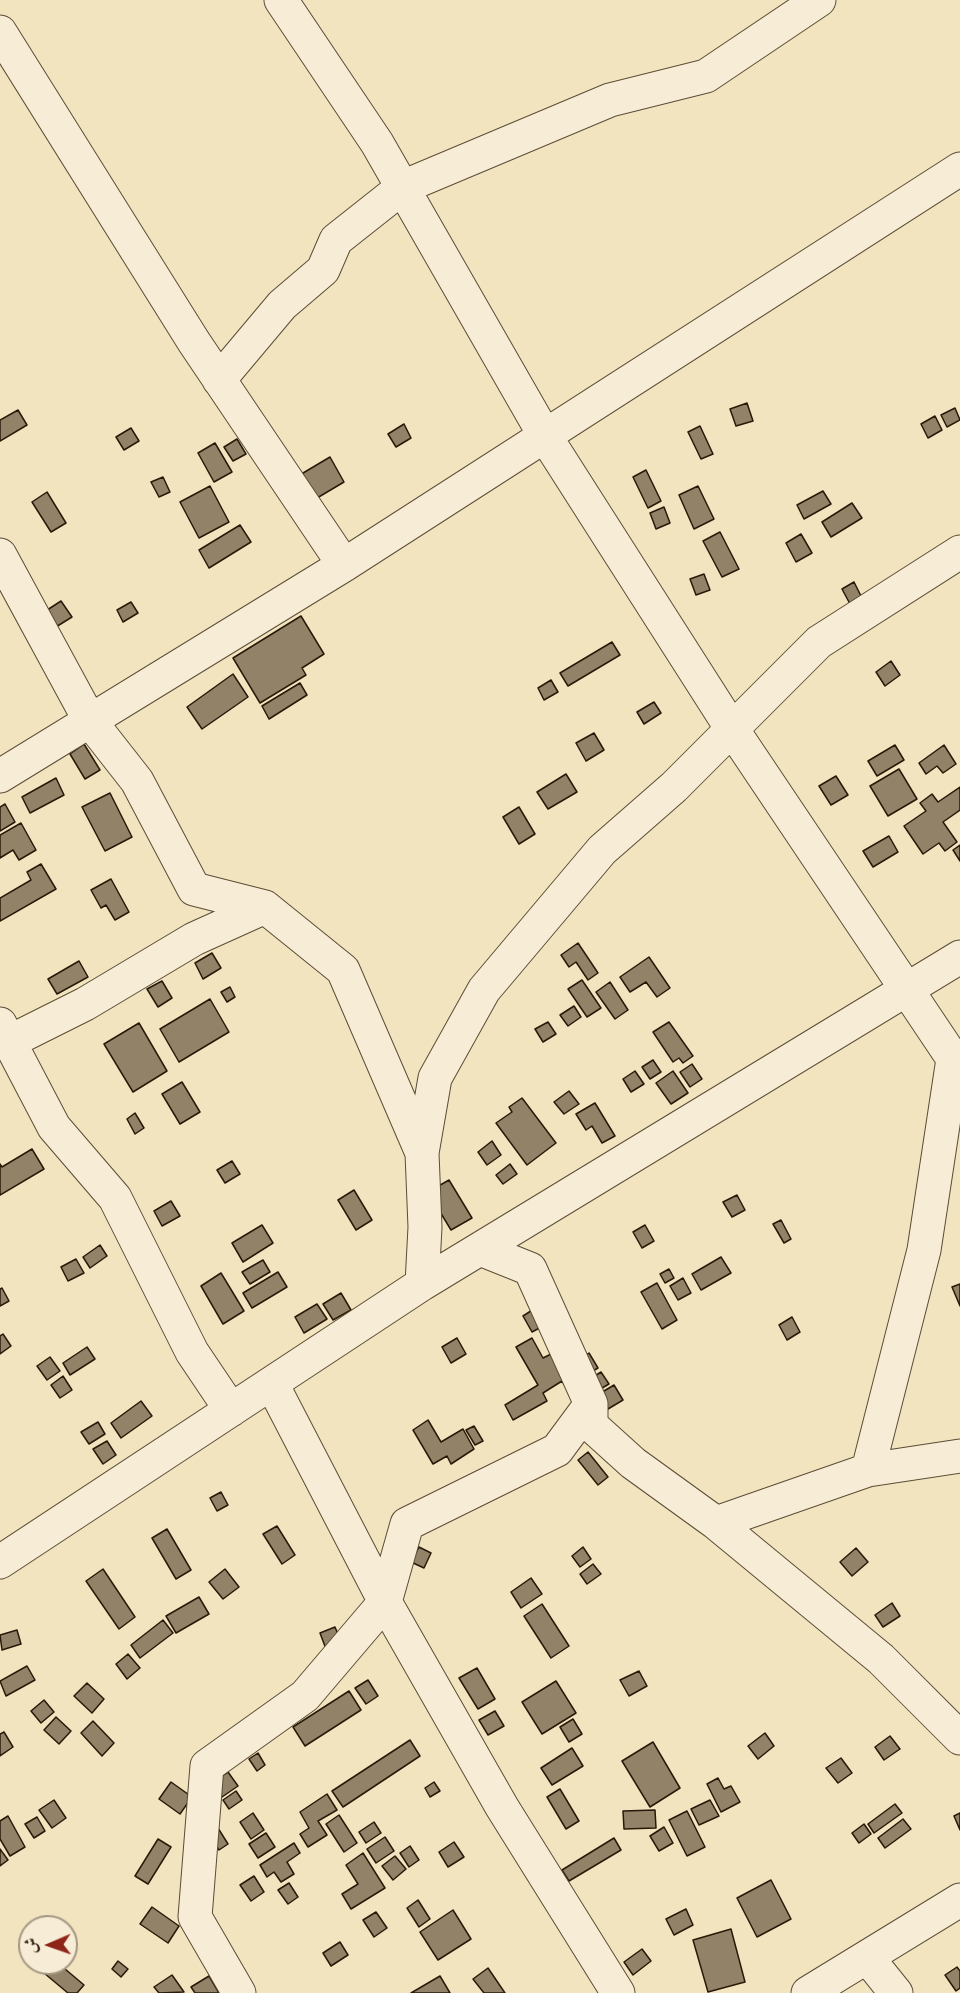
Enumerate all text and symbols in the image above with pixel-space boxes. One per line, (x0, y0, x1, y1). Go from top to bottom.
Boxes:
north arrow (18, 1915, 78, 1975)
text: ش (22, 1937, 42, 1954)

